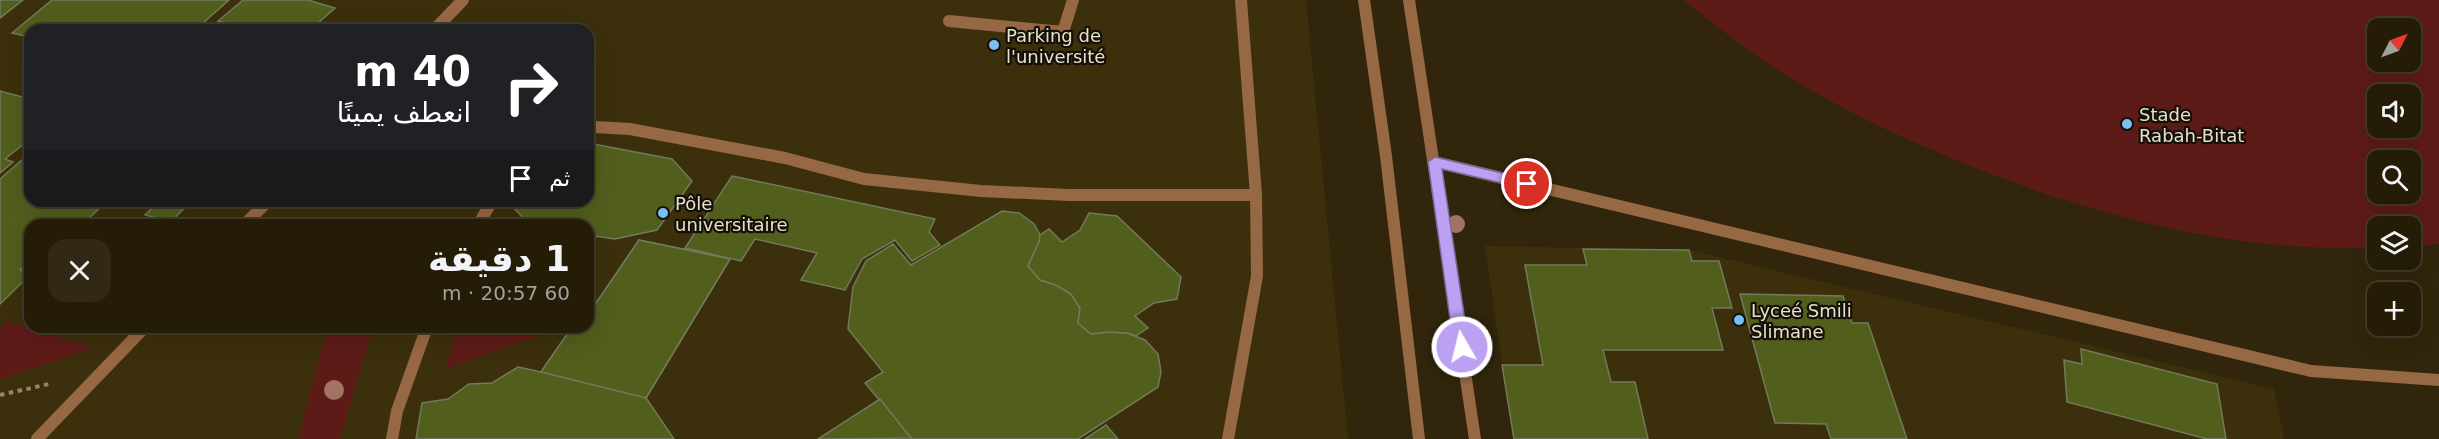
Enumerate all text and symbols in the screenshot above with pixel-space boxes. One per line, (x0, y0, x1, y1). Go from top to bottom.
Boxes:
north arrow (2367, 18, 2421, 72)
map controls (2367, 18, 2421, 336)
place label: Parking de l'université (1006, 25, 1105, 67)
marker: Parking de l'université (987, 38, 1001, 52)
text: 40 m (354, 47, 471, 96)
icon: right (492, 48, 570, 126)
button: sound (2367, 84, 2421, 138)
text: انعطف يمينًا (337, 97, 471, 128)
place label: Stade Rabah-Bitat (2139, 104, 2244, 146)
marker: Stade Rabah-Bitat (2120, 117, 2134, 131)
button: search (2367, 150, 2421, 204)
pin (1501, 158, 1552, 209)
icon: arrive (504, 162, 537, 195)
text: ثم (549, 166, 570, 191)
icon: arrive (1510, 167, 1543, 200)
place label: Pôle universitaire (675, 193, 788, 235)
marker: Pôle universitaire (656, 206, 670, 220)
button: layers (2367, 216, 2421, 270)
text: 1 دقيقة (428, 238, 570, 279)
button: close (48, 239, 111, 302)
text: 60 m · 20:57 (442, 281, 570, 305)
button: + (2367, 282, 2421, 336)
place label: Lyceé Smili Slimane (1751, 300, 1852, 342)
marker: Lyceé Smili Slimane (1732, 313, 1746, 327)
position arrow (1430, 315, 1494, 379)

